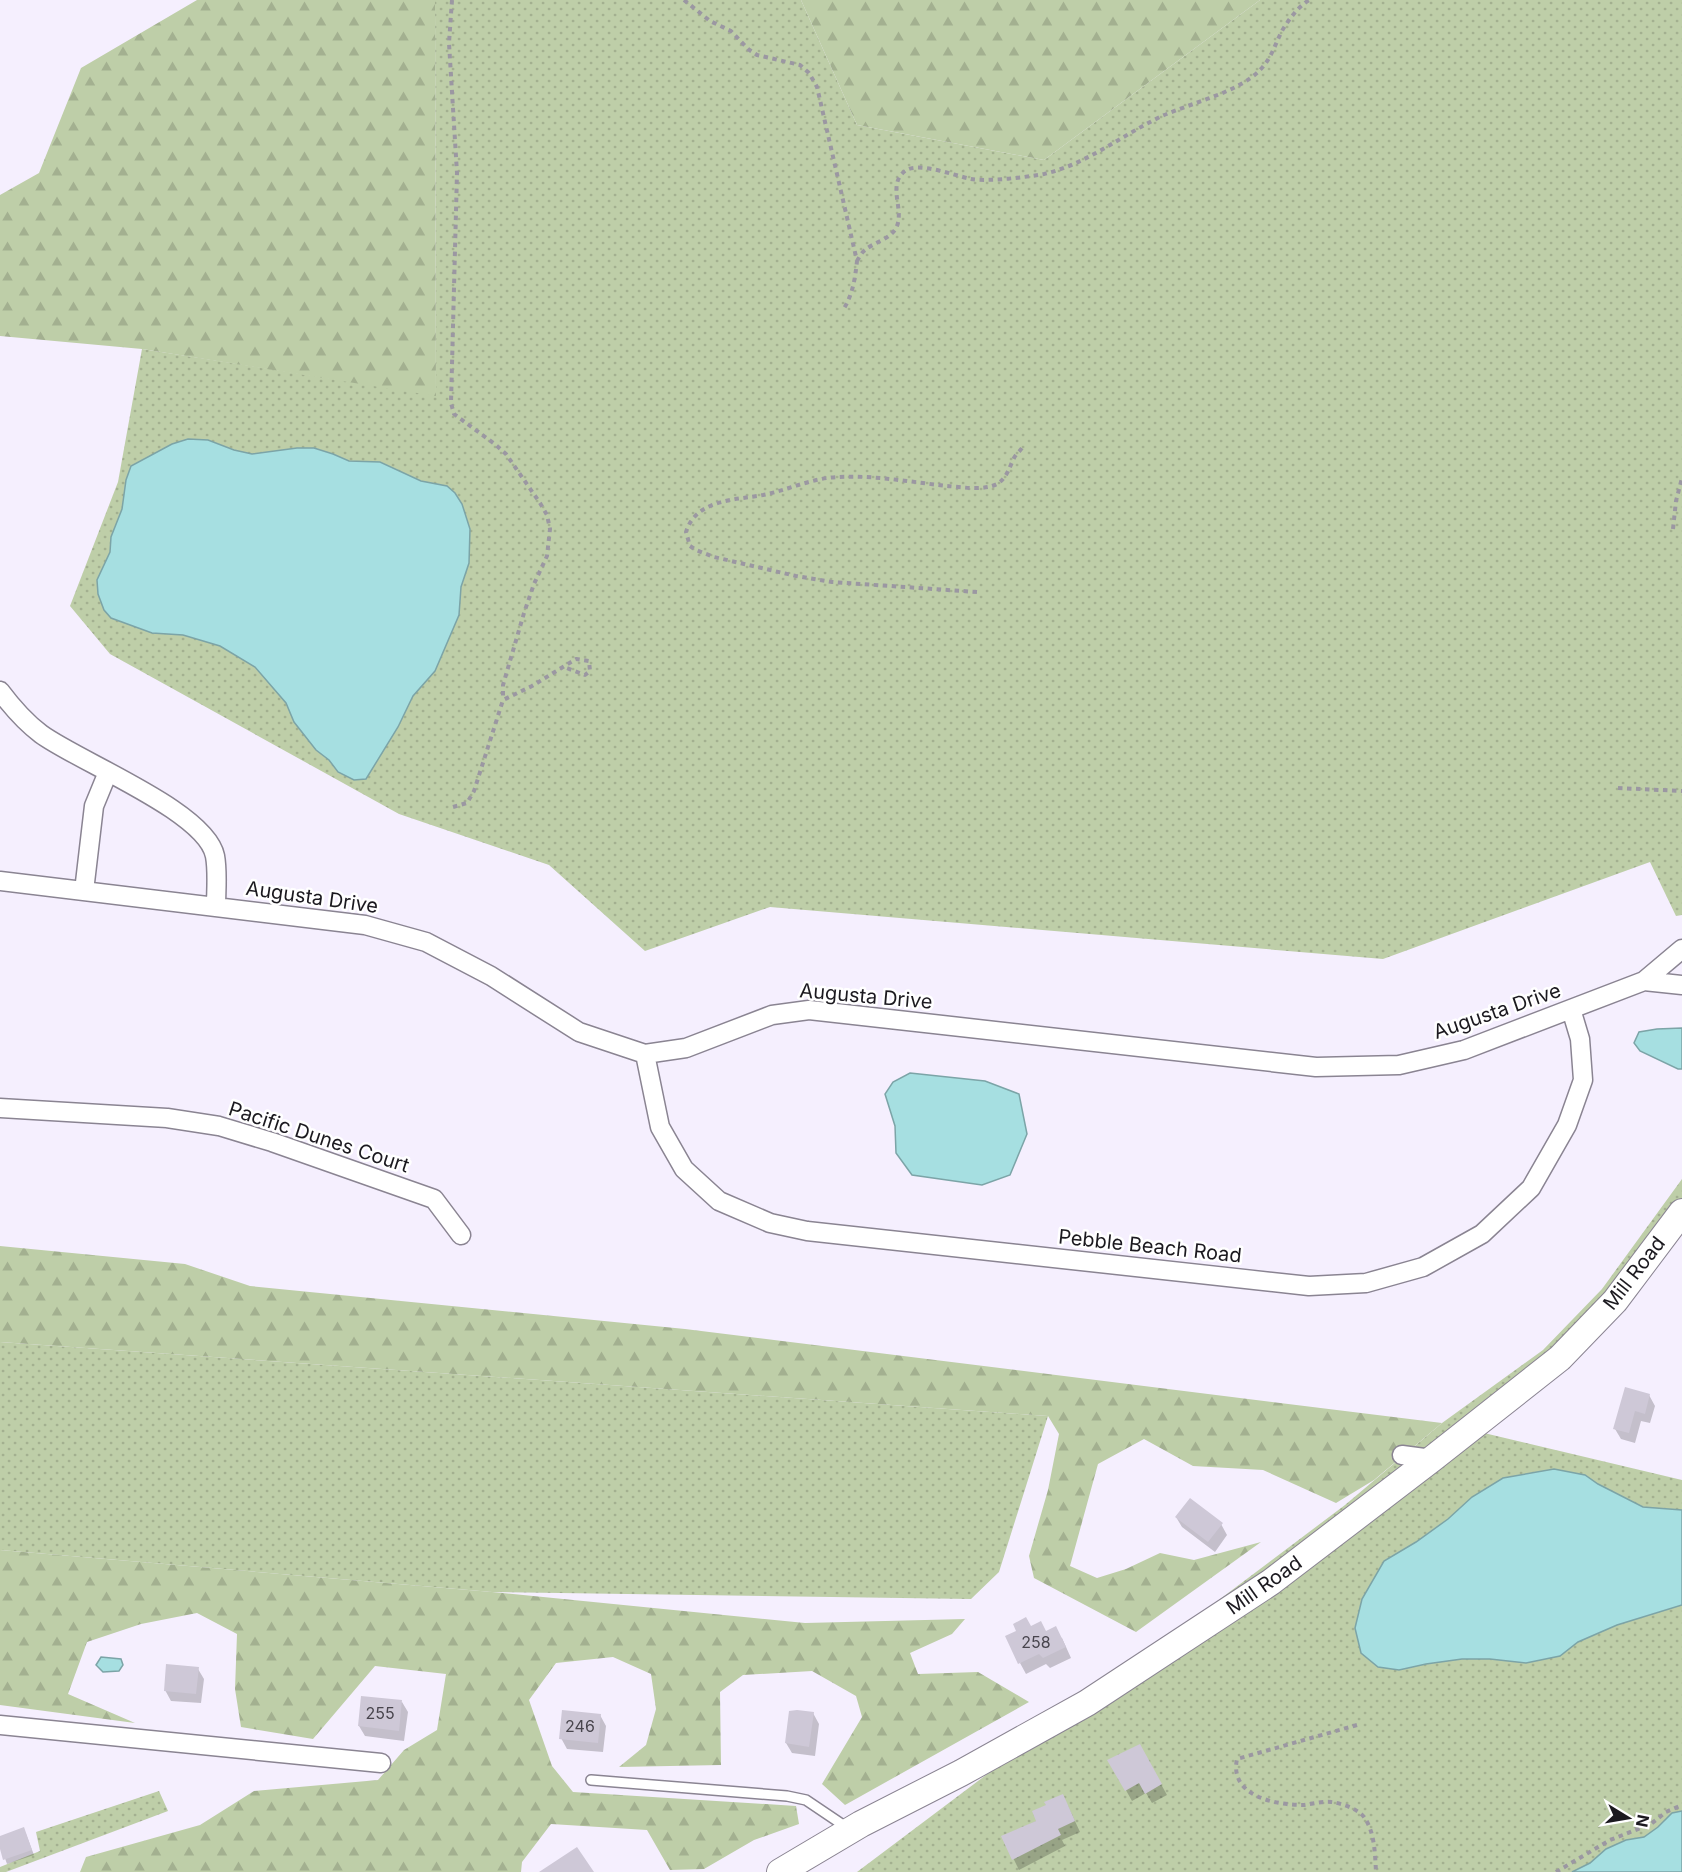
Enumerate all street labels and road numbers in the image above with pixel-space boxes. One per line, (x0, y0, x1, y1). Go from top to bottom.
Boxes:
street label: Augusta Drive (244, 876, 380, 918)
street label: Augusta Drive (799, 978, 933, 1014)
street label: Augusta Drive (1430, 978, 1564, 1044)
street label: Pacific Dunes Court (226, 1096, 413, 1178)
street label: Pebble Beach Road (1057, 1224, 1243, 1268)
street label: Mill Road (1598, 1232, 1670, 1314)
street label: Mill Road (1222, 1550, 1306, 1620)

